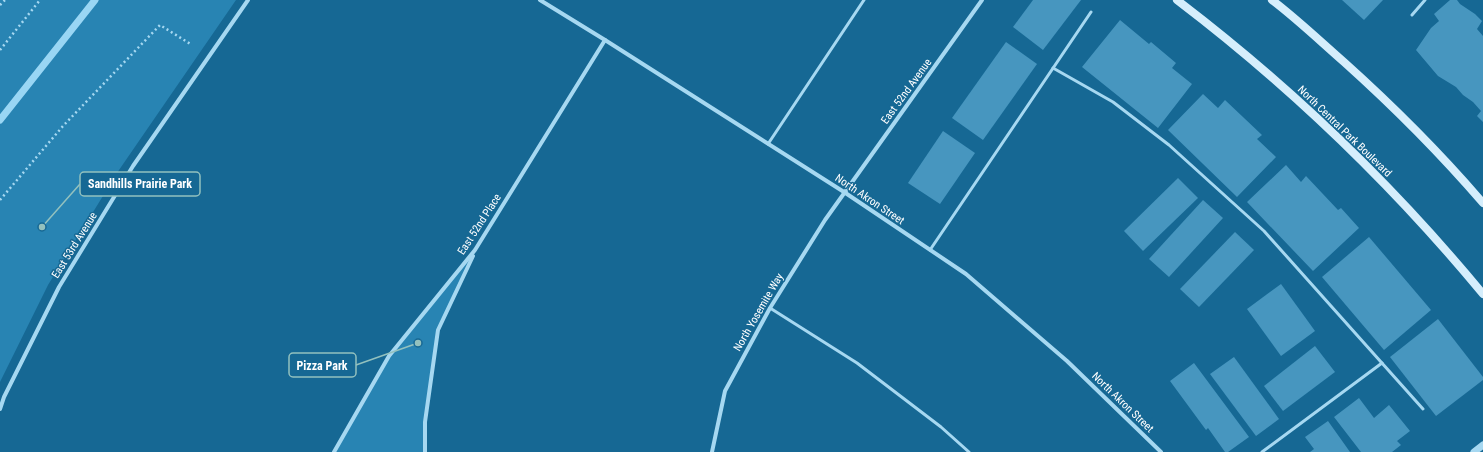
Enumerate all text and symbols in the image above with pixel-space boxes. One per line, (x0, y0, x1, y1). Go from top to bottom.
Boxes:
street label: East 52nd Avenue (878, 56, 934, 126)
street label: North Central Park Boulevard (1295, 83, 1394, 180)
street label: North Akron Street (833, 171, 907, 227)
callout: Sandhills Prairie Park (80, 172, 200, 196)
text: Sandhills Prairie Park (88, 177, 192, 191)
street label: East 52nd Place (455, 191, 504, 257)
street label: East 53rd Avenue (49, 210, 100, 281)
street label: North Yosemite Way (731, 271, 786, 354)
callout: Pizza Park (289, 353, 356, 377)
text: Pizza Park (296, 359, 348, 373)
street label: North Akron Street (1089, 370, 1156, 435)

